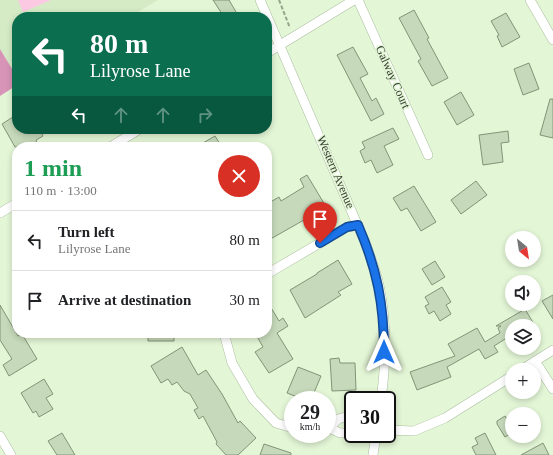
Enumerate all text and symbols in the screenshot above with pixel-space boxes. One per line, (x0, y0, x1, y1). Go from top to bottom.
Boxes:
icon: left (24, 28, 76, 80)
text: 80 m (90, 28, 148, 59)
street label: Galway Court (373, 43, 413, 111)
text: Lilyrose Lane (90, 61, 190, 81)
icon: left (68, 104, 90, 126)
icon: ahead (110, 104, 132, 126)
icon: ahead (152, 104, 174, 126)
icon: right (194, 104, 216, 126)
street label: Western Avenue (314, 133, 358, 211)
text: 1 min (24, 155, 82, 181)
button: close (218, 155, 260, 197)
text: 110 m · 13:00 (24, 183, 97, 198)
pin (303, 202, 337, 243)
icon: arrive (309, 208, 331, 230)
text: Turn left (58, 224, 115, 240)
icon: left (24, 230, 46, 252)
north arrow (505, 231, 541, 267)
map controls (505, 231, 541, 443)
text: 80 m (230, 232, 260, 248)
text: Lilyrose Lane (58, 241, 131, 256)
button: sound (505, 275, 541, 311)
icon: arrive (24, 290, 46, 312)
text: Arrive at destination (58, 292, 191, 308)
text: 30 m (230, 292, 260, 308)
button: layers (505, 319, 541, 355)
position arrow (363, 331, 405, 373)
button: + (505, 363, 541, 399)
speed limit sign: 30 (344, 391, 396, 443)
text: 29 (300, 401, 320, 423)
button: − (505, 407, 541, 443)
text: km/h (300, 421, 320, 432)

